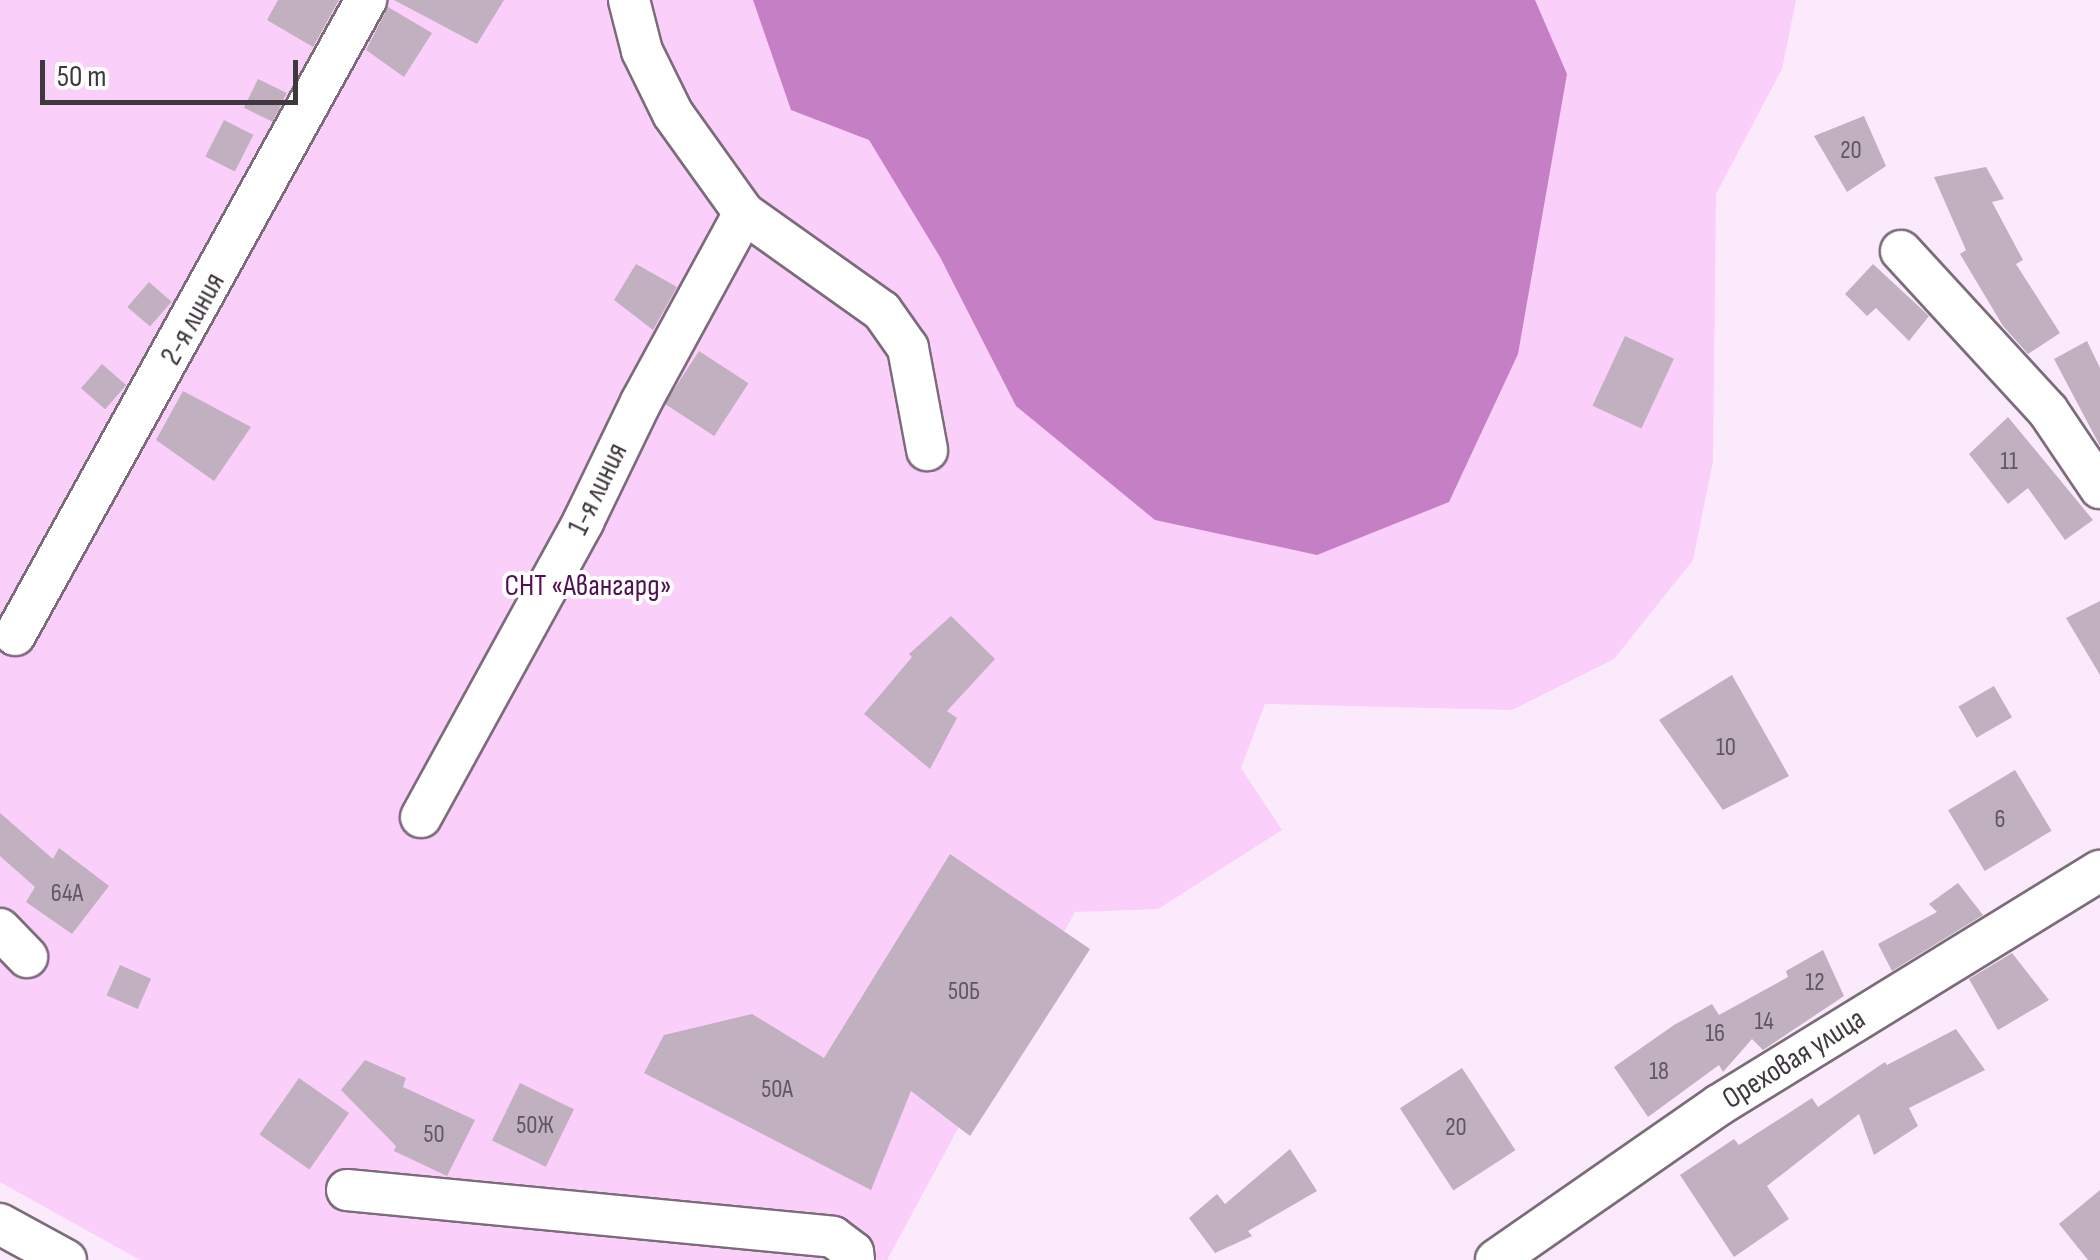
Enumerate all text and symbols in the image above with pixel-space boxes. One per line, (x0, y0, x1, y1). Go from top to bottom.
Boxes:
scale bar (45, 40, 302, 102)
text: 50 m (57, 59, 106, 95)
house number: 20 (1840, 136, 1862, 166)
street label: 2-я линия (153, 267, 233, 371)
street label: 1-я линия (560, 437, 636, 541)
house number: 11 (2000, 447, 2018, 477)
park label: СНТ «Авангард» (504, 568, 672, 604)
house number: 10 (1716, 733, 1736, 763)
house number: 6 (1995, 805, 2005, 835)
house number: 64А (51, 879, 83, 909)
house number: 12 (1805, 968, 1825, 998)
house number: 50Б (948, 977, 980, 1007)
street label: Ореховая улица (1716, 1001, 1872, 1117)
house number: 14 (1754, 1007, 1774, 1037)
house number: 16 (1705, 1019, 1725, 1049)
house number: 18 (1649, 1057, 1669, 1087)
house number: 50А (761, 1075, 793, 1105)
house number: 50Ж (516, 1111, 554, 1141)
house number: 20 (1445, 1113, 1467, 1143)
house number: 50 (423, 1120, 445, 1150)

